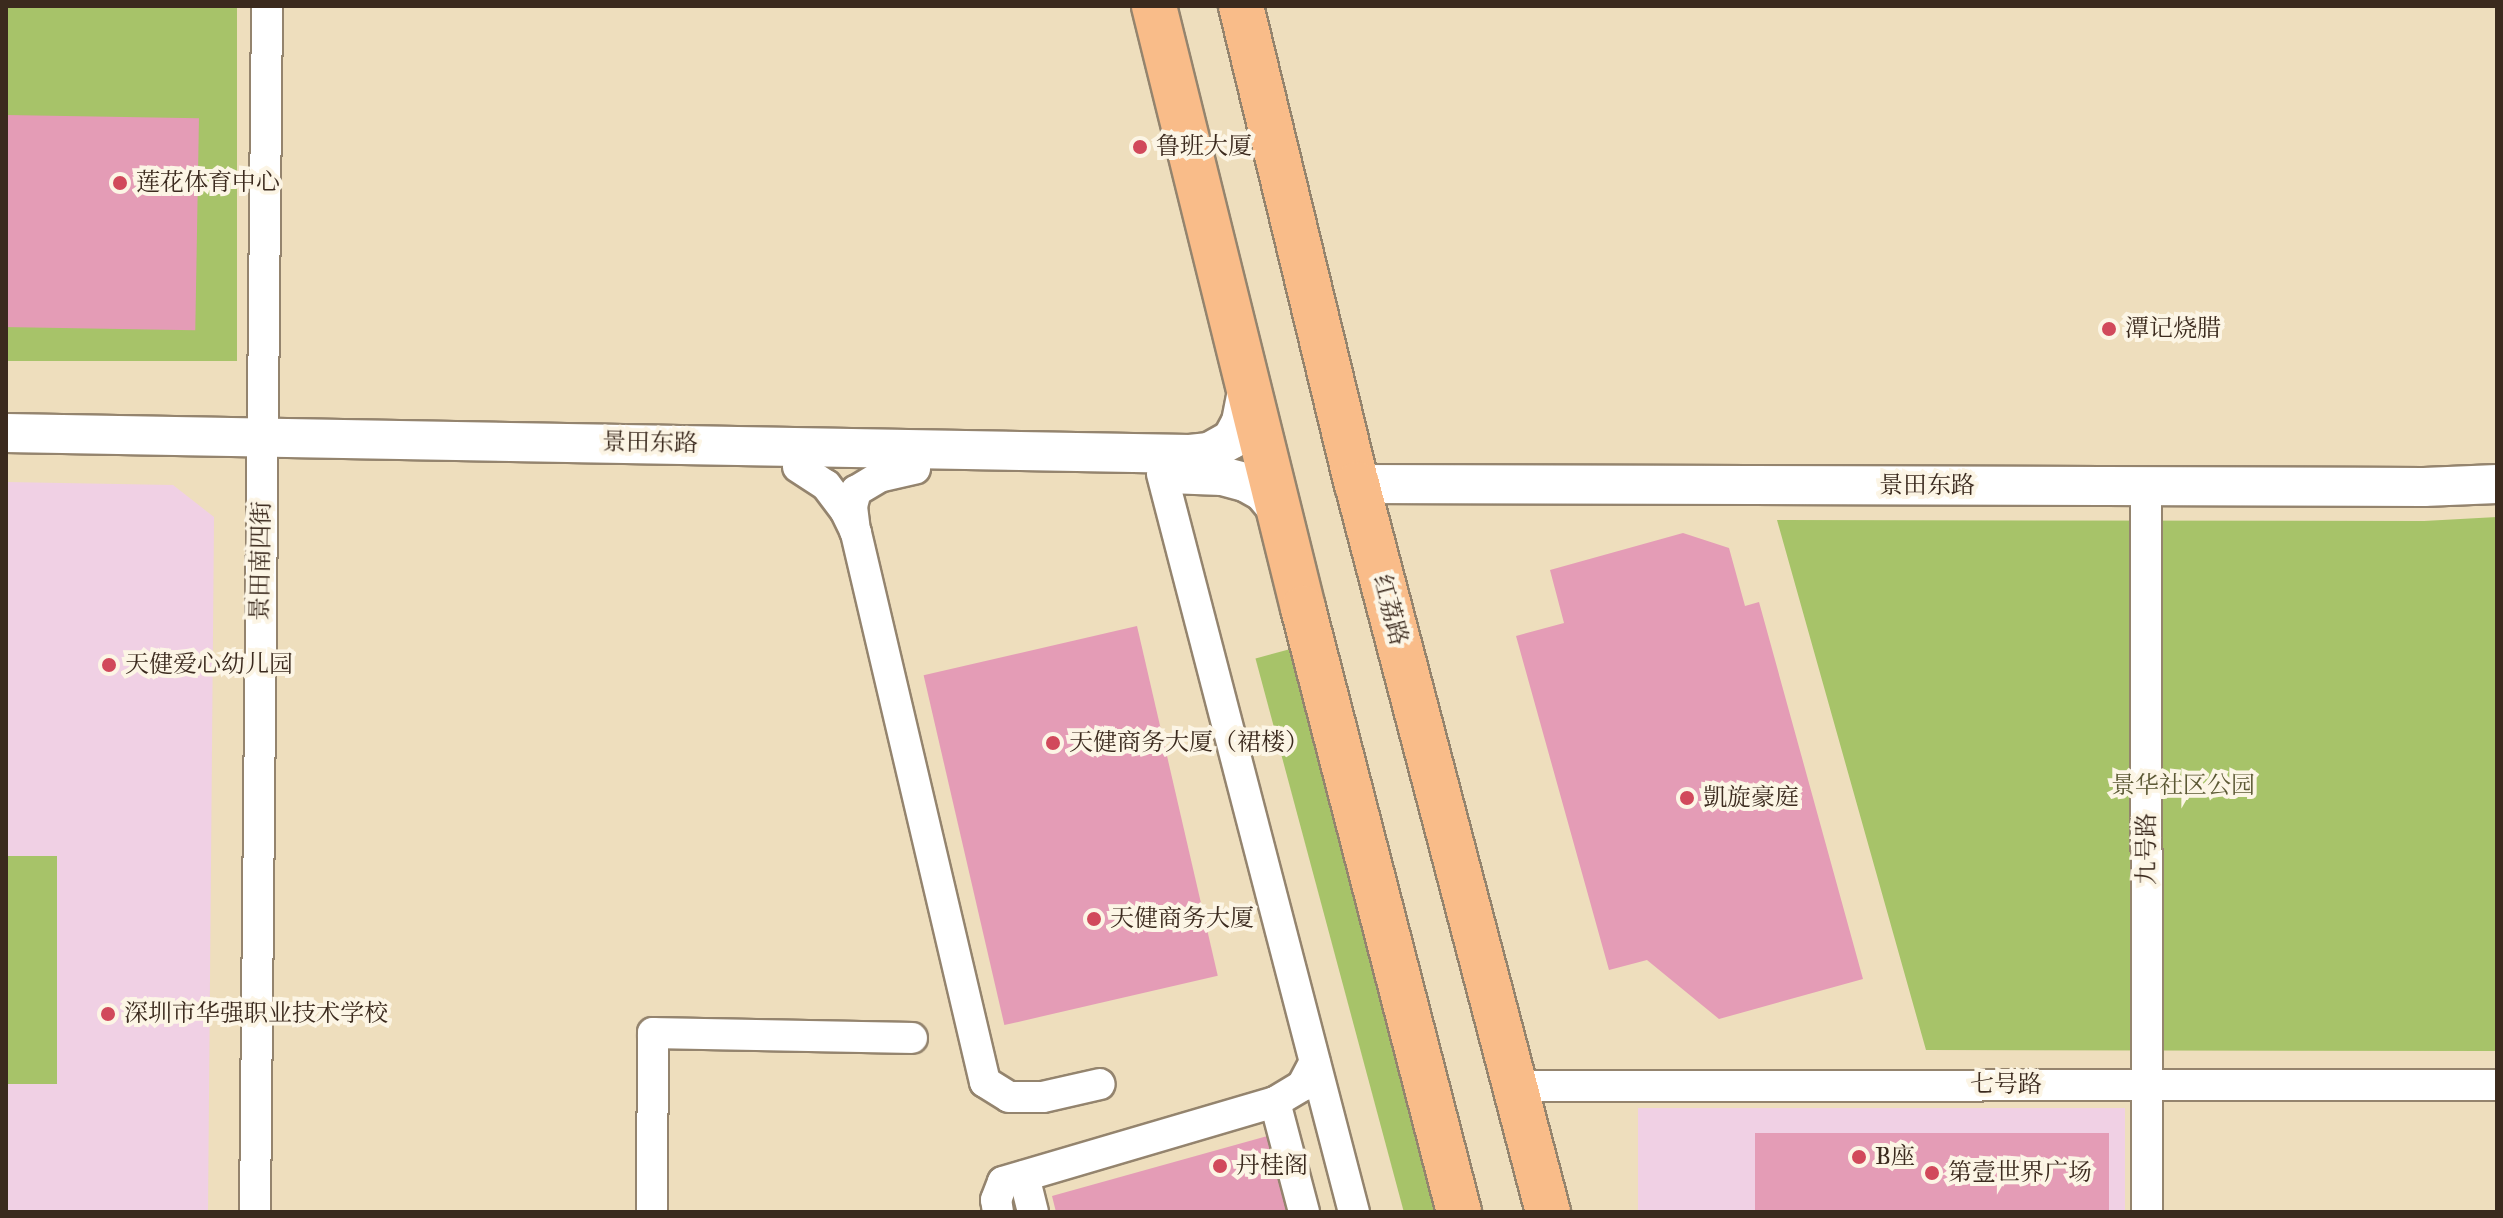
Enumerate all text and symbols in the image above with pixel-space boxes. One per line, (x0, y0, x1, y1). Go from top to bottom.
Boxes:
place label: 鲁班大厦 (1156, 133, 1252, 161)
marker: 鲁班大厦 (1131, 138, 1149, 156)
place label: 莲花体育中心 (136, 169, 280, 197)
marker: 莲花体育中心 (111, 174, 129, 192)
place label: 潭记烧腊 (2125, 315, 2221, 343)
marker: 潭记烧腊 (2100, 320, 2118, 338)
street label: 景田东路 (602, 428, 698, 458)
street label: 景田东路 (1879, 472, 1975, 500)
street label: 景田南四街 (246, 501, 276, 621)
street label: 红荔路 (1367, 571, 1413, 649)
place label: 天健爱心幼儿园 (125, 651, 293, 679)
marker: 天健爱心幼儿园 (100, 656, 118, 674)
place label: 天健商务大厦（裙楼） (1069, 729, 1309, 757)
marker: 天健商务大厦（裙楼） (1044, 734, 1062, 752)
park label: 景华社区公园 (2111, 772, 2255, 800)
place label: 凱旋豪庭 (1703, 784, 1799, 812)
marker: 凱旋豪庭 (1678, 789, 1696, 807)
street label: 九号路 (2133, 813, 2161, 885)
place label: 天健商务大厦 (1110, 905, 1254, 933)
marker: 天健商务大厦 (1085, 910, 1103, 928)
place label: 深圳市华强职业技术学校 (124, 1000, 388, 1028)
marker: 深圳市华强职业技术学校 (99, 1005, 117, 1023)
street label: 七号路 (1970, 1071, 2042, 1099)
place label: B座 (1875, 1143, 1915, 1171)
marker: B座 (1850, 1148, 1868, 1166)
place label: 丹桂阁 (1236, 1152, 1308, 1180)
marker: 丹桂阁 (1211, 1157, 1229, 1175)
place label: 第壹世界广场 (1948, 1159, 2092, 1187)
marker: 第壹世界广场 (1923, 1164, 1941, 1182)

